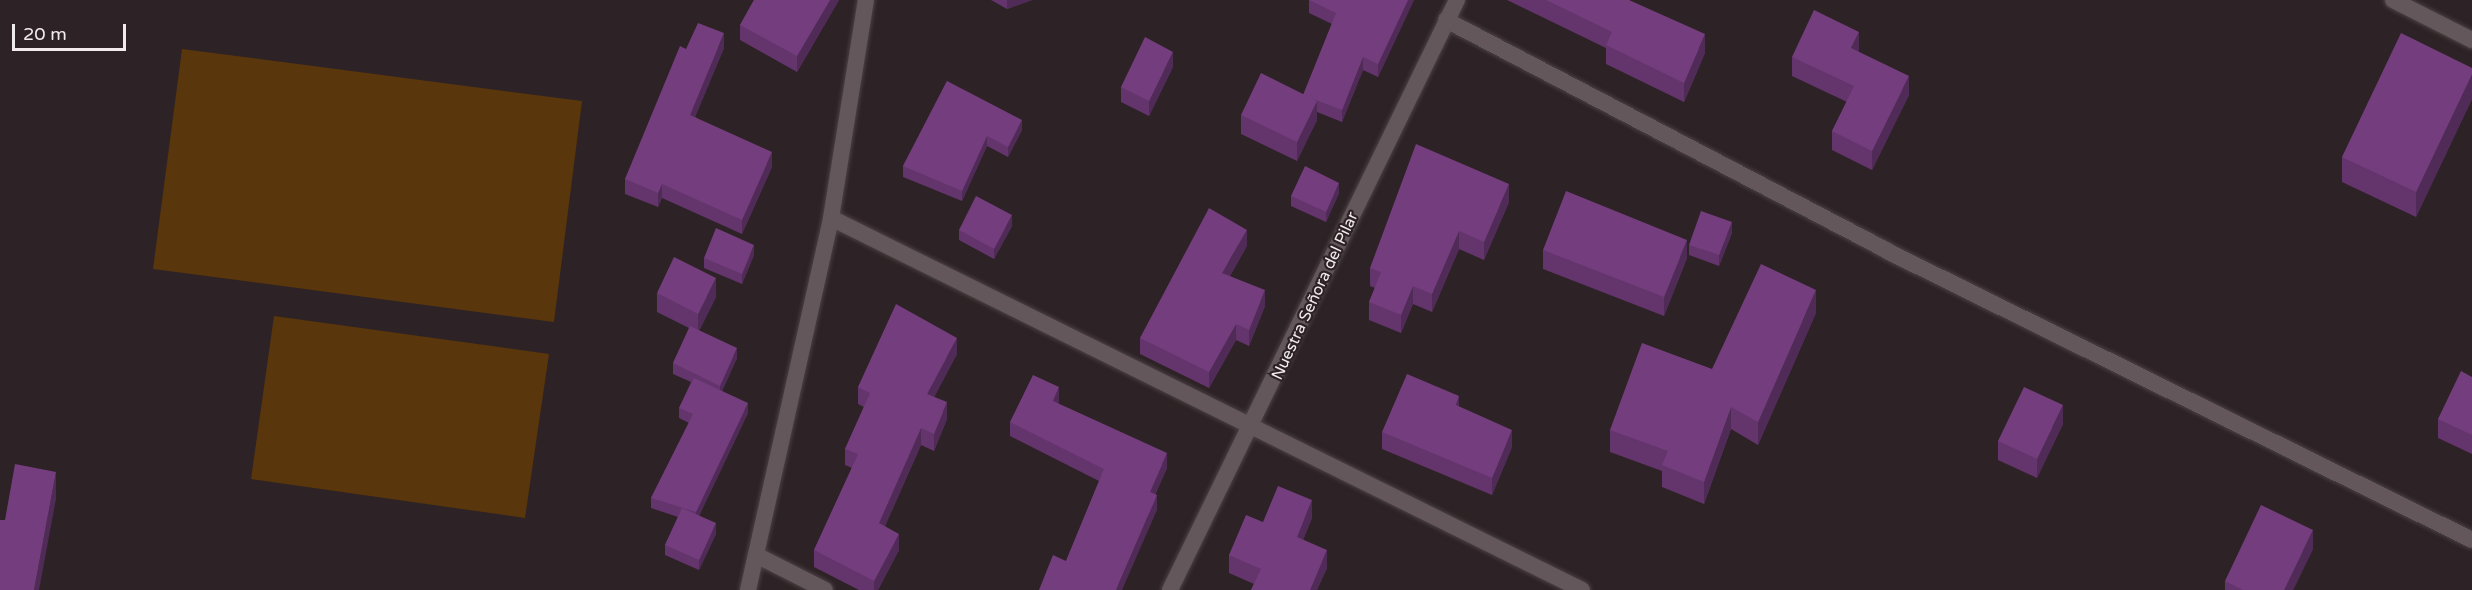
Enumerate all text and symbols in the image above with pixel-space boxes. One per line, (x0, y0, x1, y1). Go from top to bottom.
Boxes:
scale bar (15, 12, 129, 50)
text: 20 m (23, 23, 67, 45)
street label: Nuestra Señora del Pilar (1268, 209, 1362, 383)

